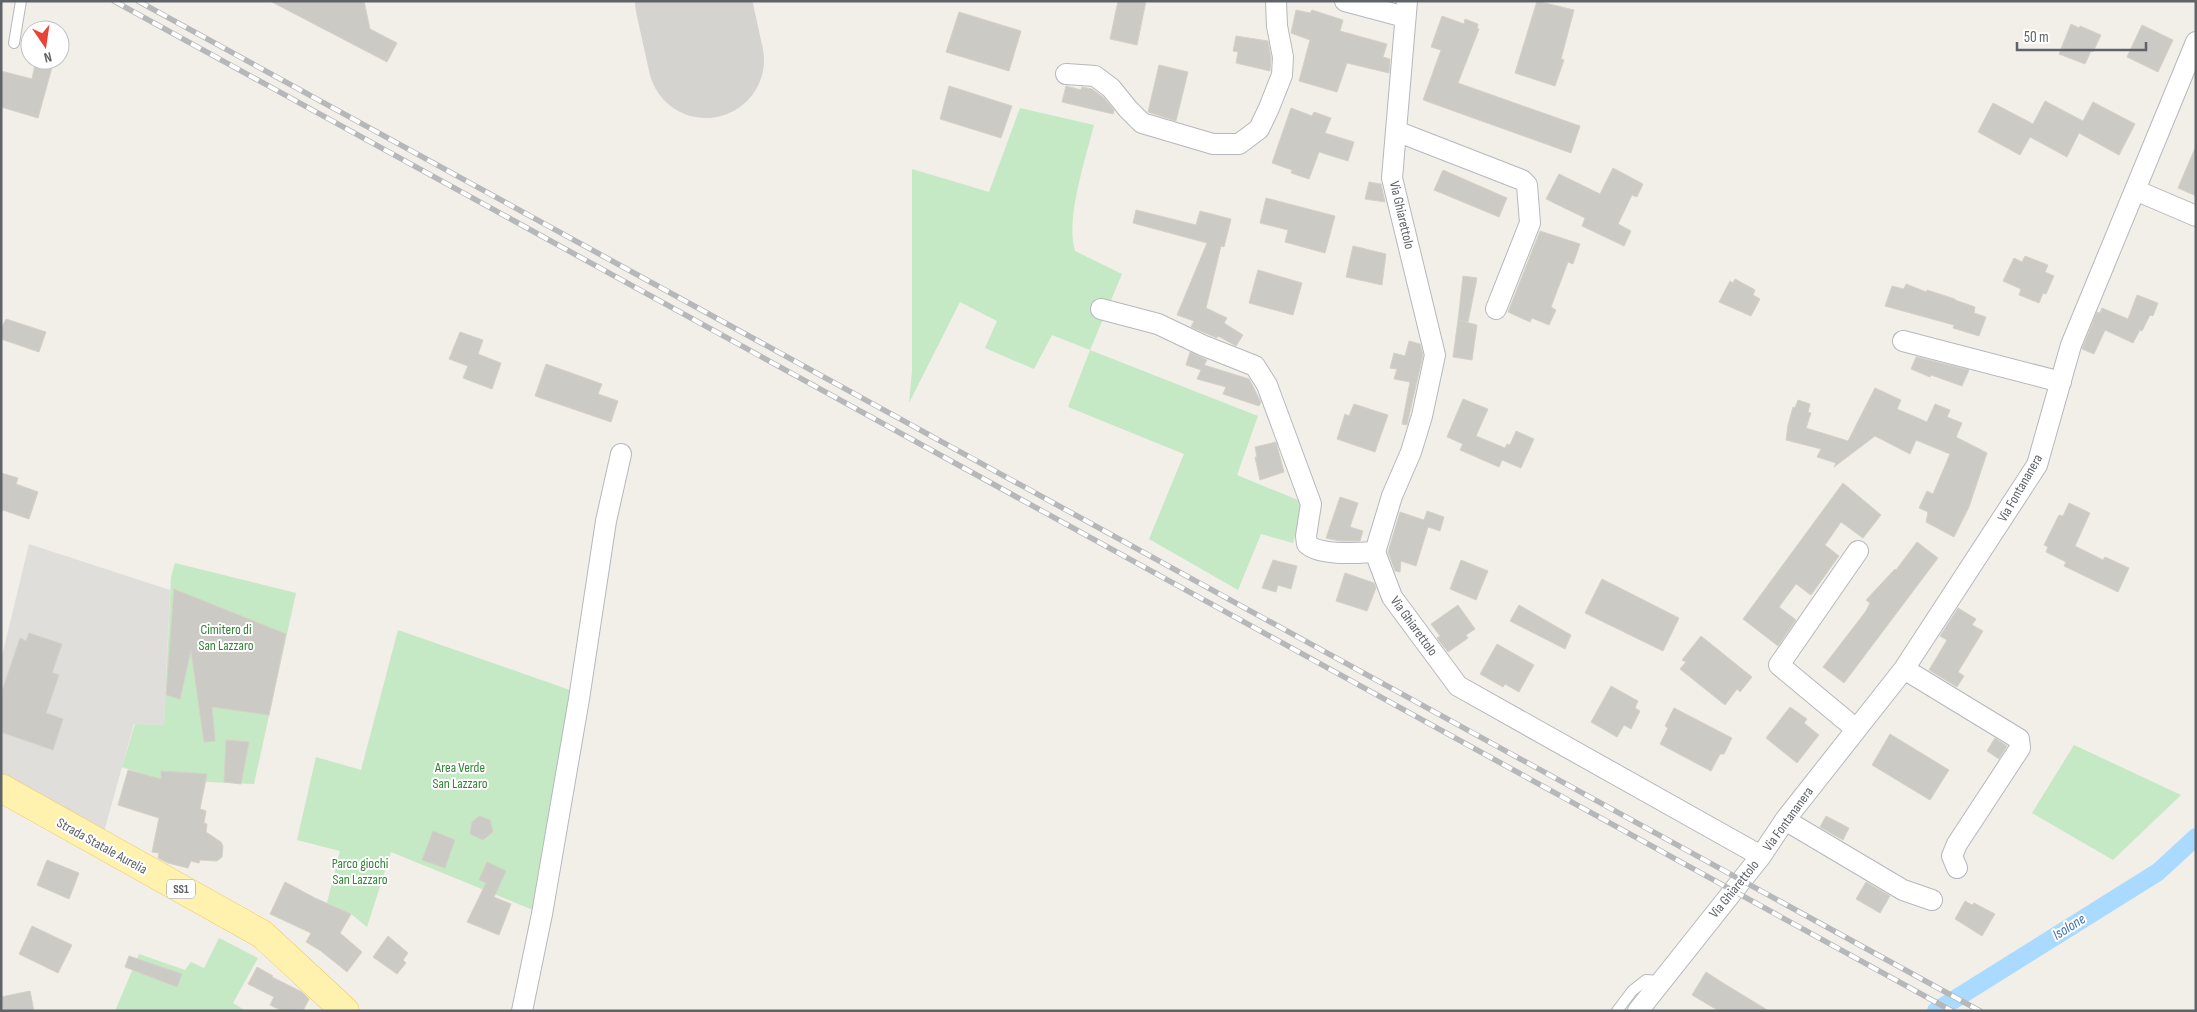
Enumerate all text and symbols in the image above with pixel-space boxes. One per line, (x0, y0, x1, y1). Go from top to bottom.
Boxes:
north arrow (20, 20, 70, 70)
scale bar (2017, 20, 2146, 52)
text: 50 m (2024, 28, 2049, 47)
text: N (42, 48, 53, 66)
street label: Via Ghiarettolo (1386, 179, 1418, 251)
street label: Via Fontananera (1994, 451, 2046, 525)
street label: Via Ghiarettolo (1387, 593, 1441, 659)
park label: Cimitero di San Lazzaro (198, 621, 254, 654)
park label: Area Verde San Lazzaro (432, 759, 488, 792)
street label: Via Fontananera (1759, 784, 1817, 854)
street label: Strada Statale Aurelia (54, 814, 150, 878)
park label: Parco giochi San Lazzaro (332, 855, 388, 888)
street label: Via Ghiarettolo (1706, 856, 1763, 921)
road number: SS1 (167, 880, 195, 899)
water label: Isolone (2049, 910, 2089, 944)

